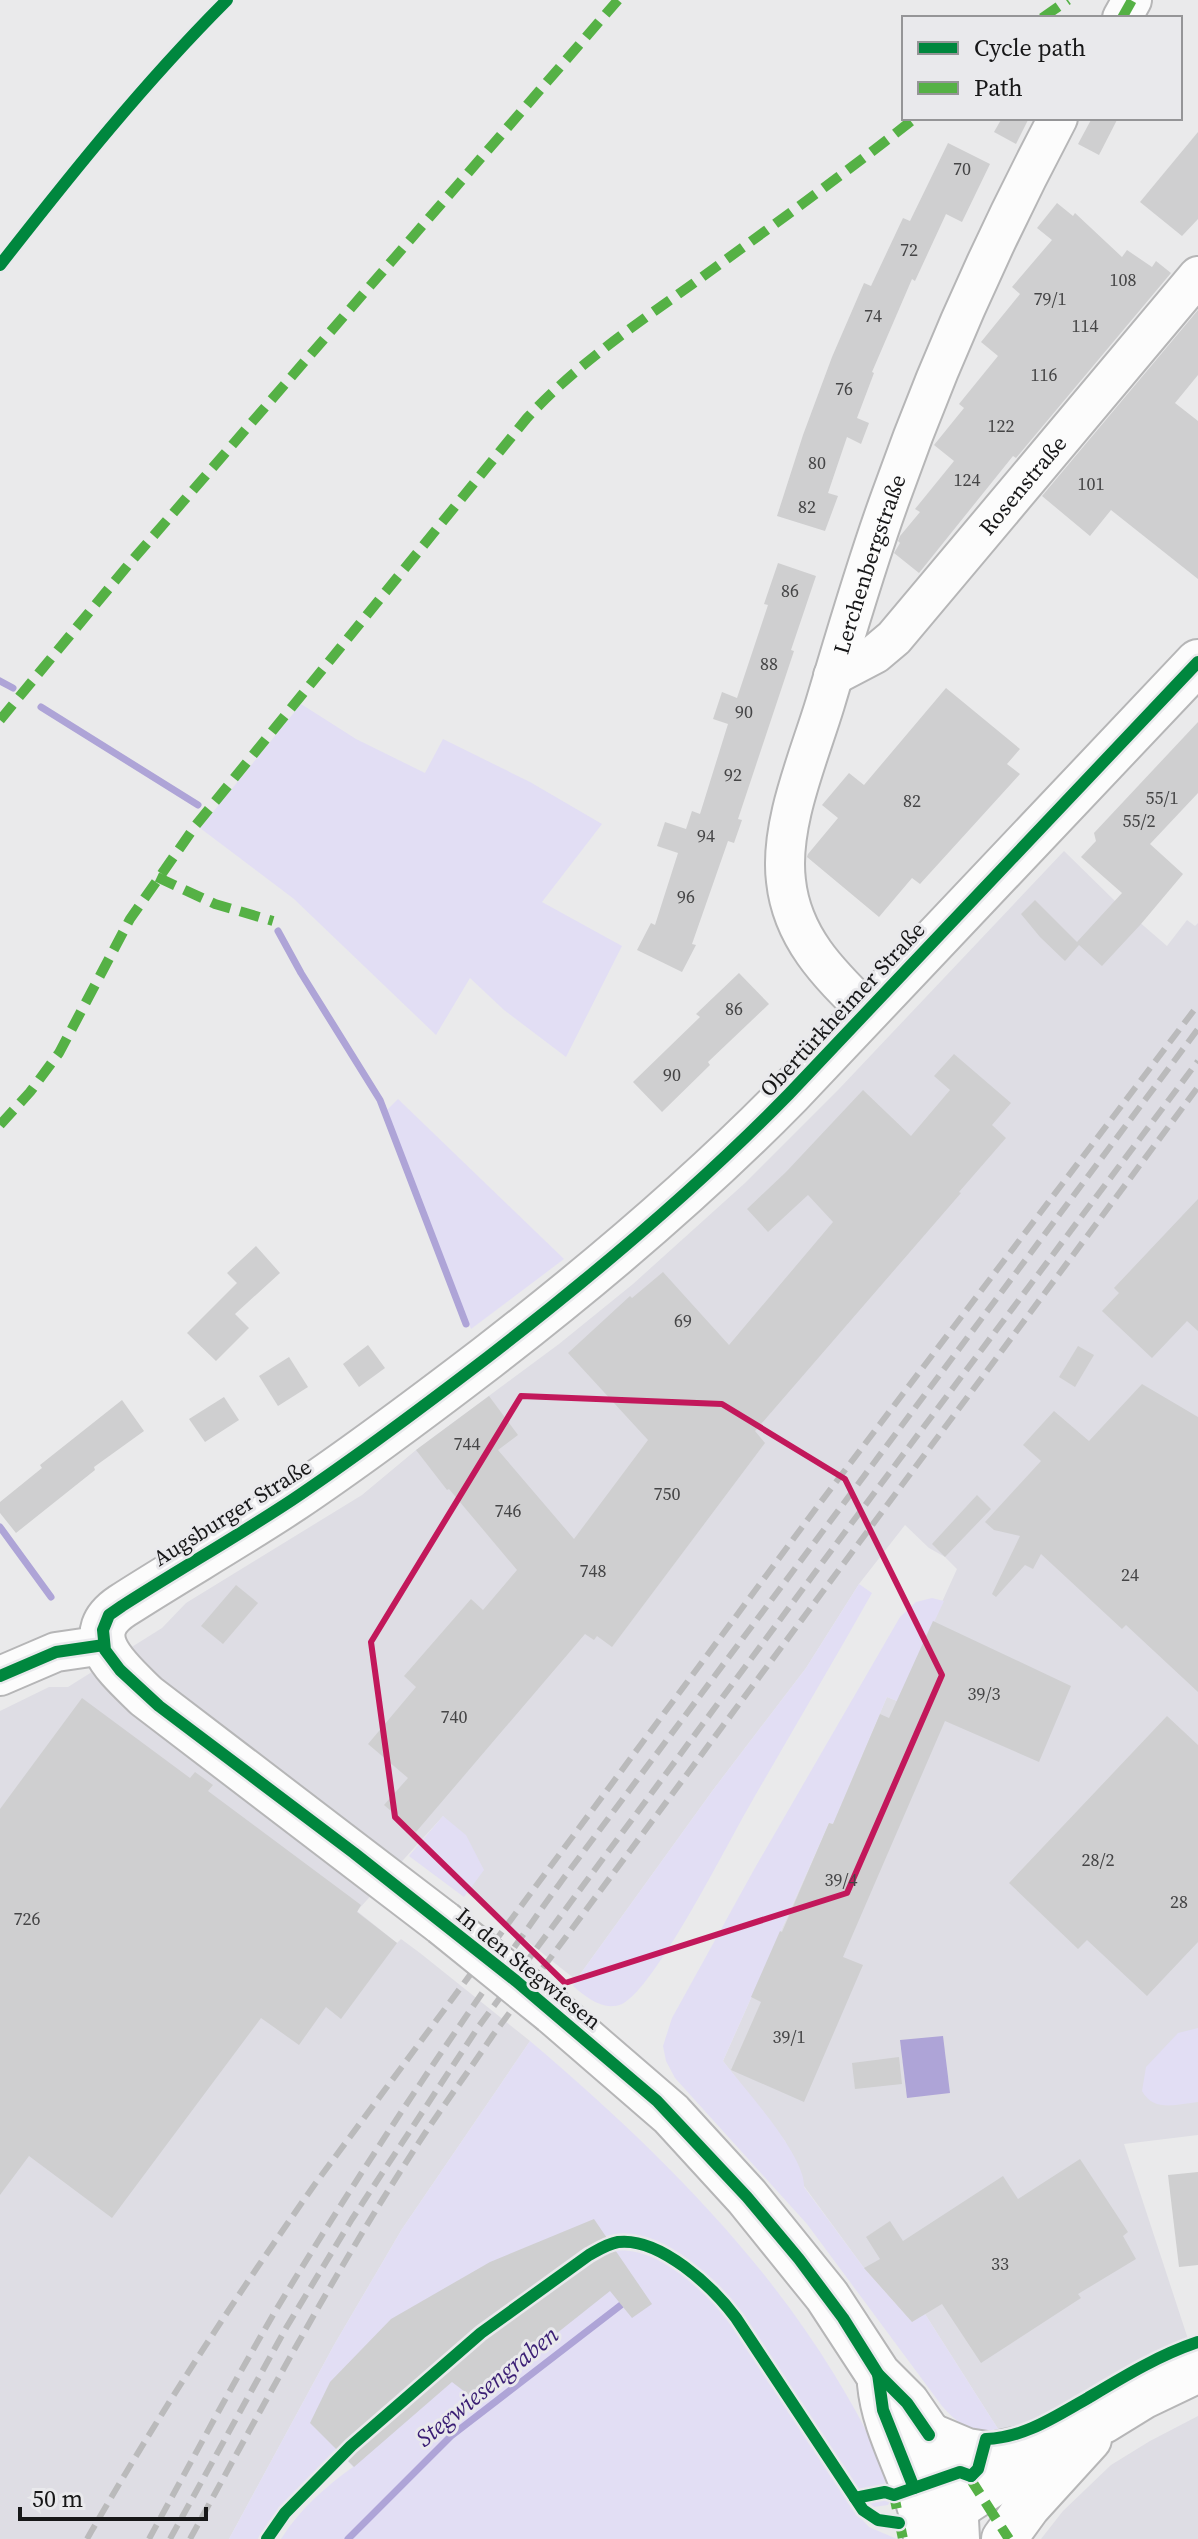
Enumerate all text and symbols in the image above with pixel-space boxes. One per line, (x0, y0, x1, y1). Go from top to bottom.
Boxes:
legend (902, 16, 1182, 120)
text: Cycle path (974, 31, 1086, 64)
text: Path (974, 71, 1023, 104)
house number: 70 (953, 156, 971, 181)
house number: 72 (900, 237, 918, 262)
house number: 108 (1110, 267, 1137, 292)
house number: 79/1 (1034, 286, 1066, 311)
house number: 74 (864, 303, 882, 328)
house number: 114 (1072, 313, 1099, 338)
house number: 116 (1031, 362, 1058, 387)
house number: 76 (835, 376, 853, 401)
house number: 122 (988, 413, 1015, 438)
street label: Rosenstraße (972, 429, 1073, 541)
house number: 80 (808, 450, 826, 475)
house number: 124 (954, 467, 981, 492)
street label: Lerchenbergstraße (826, 470, 913, 657)
house number: 101 (1078, 471, 1105, 496)
house number: 82 (798, 494, 816, 519)
house number: 86 (781, 578, 799, 603)
house number: 88 (760, 651, 778, 676)
house number: 90 (735, 699, 753, 724)
house number: 92 (724, 762, 742, 787)
house number: 55/1 (1146, 785, 1178, 810)
house number: 82 (903, 788, 921, 813)
house number: 55/2 (1123, 808, 1155, 833)
house number: 94 (697, 823, 715, 848)
house number: 96 (677, 884, 695, 909)
street label: Obertürkheimer Straße (753, 915, 931, 1103)
house number: 86 (725, 996, 743, 1021)
house number: 90 (663, 1062, 681, 1087)
house number: 69 (674, 1308, 692, 1333)
house number: 744 (454, 1431, 481, 1456)
street label: Augsburger Straße (147, 1451, 317, 1573)
house number: 750 (654, 1481, 681, 1506)
house number: 746 (495, 1498, 522, 1523)
house number: 748 (580, 1558, 607, 1583)
house number: 24 (1121, 1562, 1139, 1587)
house number: 39/3 (968, 1681, 1000, 1706)
house number: 740 (441, 1704, 468, 1729)
house number: 28/2 (1082, 1847, 1114, 1872)
house number: 39/4 (825, 1867, 857, 1892)
house number: 28 (1170, 1889, 1188, 1914)
street label: In den Stegwiesen (450, 1900, 608, 2036)
house number: 726 (14, 1906, 41, 1931)
house number: 39/1 (773, 2024, 805, 2049)
house number: 33 (991, 2251, 1009, 2276)
water label: Stegwiesengraben (409, 2318, 566, 2454)
scale bar (20, 2471, 206, 2521)
text: 50 m (32, 2482, 83, 2515)

